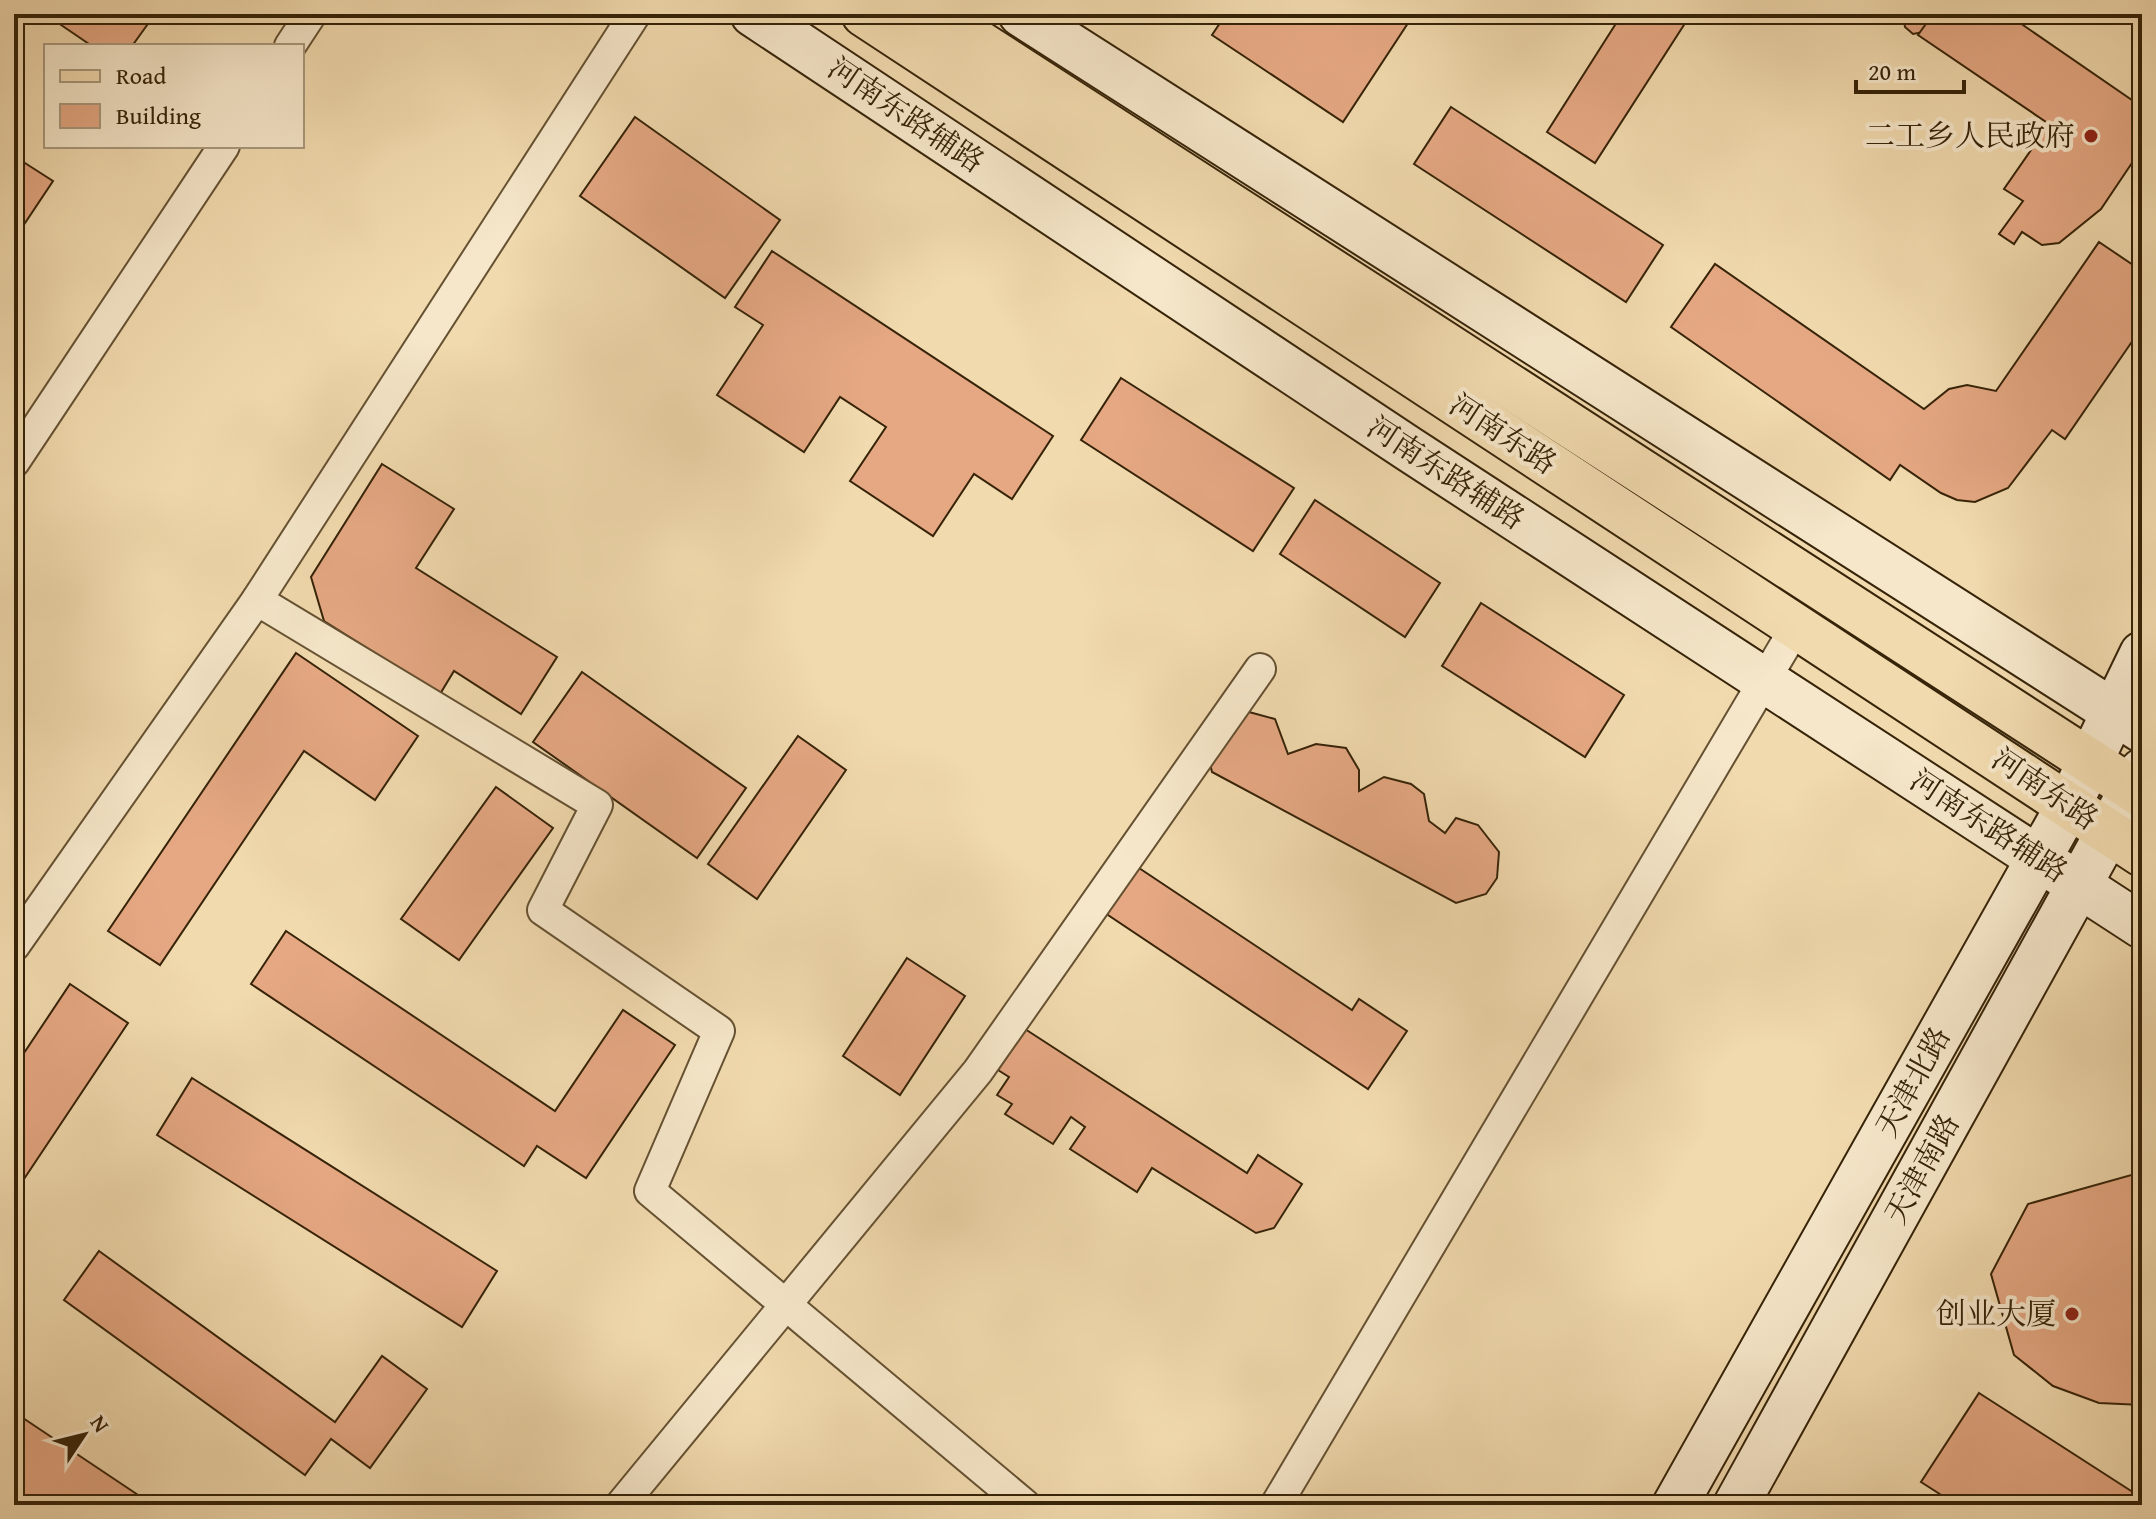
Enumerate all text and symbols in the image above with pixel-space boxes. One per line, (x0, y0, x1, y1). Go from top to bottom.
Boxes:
legend (44, 44, 304, 148)
scale bar (1856, 44, 1964, 94)
street label: 河南东路辅路 (820, 46, 993, 183)
text: 20 m (1868, 54, 1916, 89)
text: Road (116, 58, 166, 93)
text: Building (116, 98, 201, 133)
place label: 二工乡人民政府 (1865, 113, 2075, 157)
marker: 二工乡人民政府 (2082, 127, 2100, 145)
street label: 河南东路 (1441, 382, 1566, 484)
street label: 河南东路辅路 (1359, 405, 1534, 540)
street label: 河南东路 (1984, 736, 2108, 840)
street label: 河南东路辅路 (1902, 758, 2077, 893)
street label: 天津北路 (1864, 1018, 1960, 1145)
street label: 天津南路 (1873, 1105, 1969, 1232)
place label: 创业大厦 (1936, 1291, 2056, 1335)
marker: 创业大厦 (2063, 1305, 2081, 1323)
north arrow (44, 1395, 124, 1475)
text: N (83, 1408, 118, 1439)

